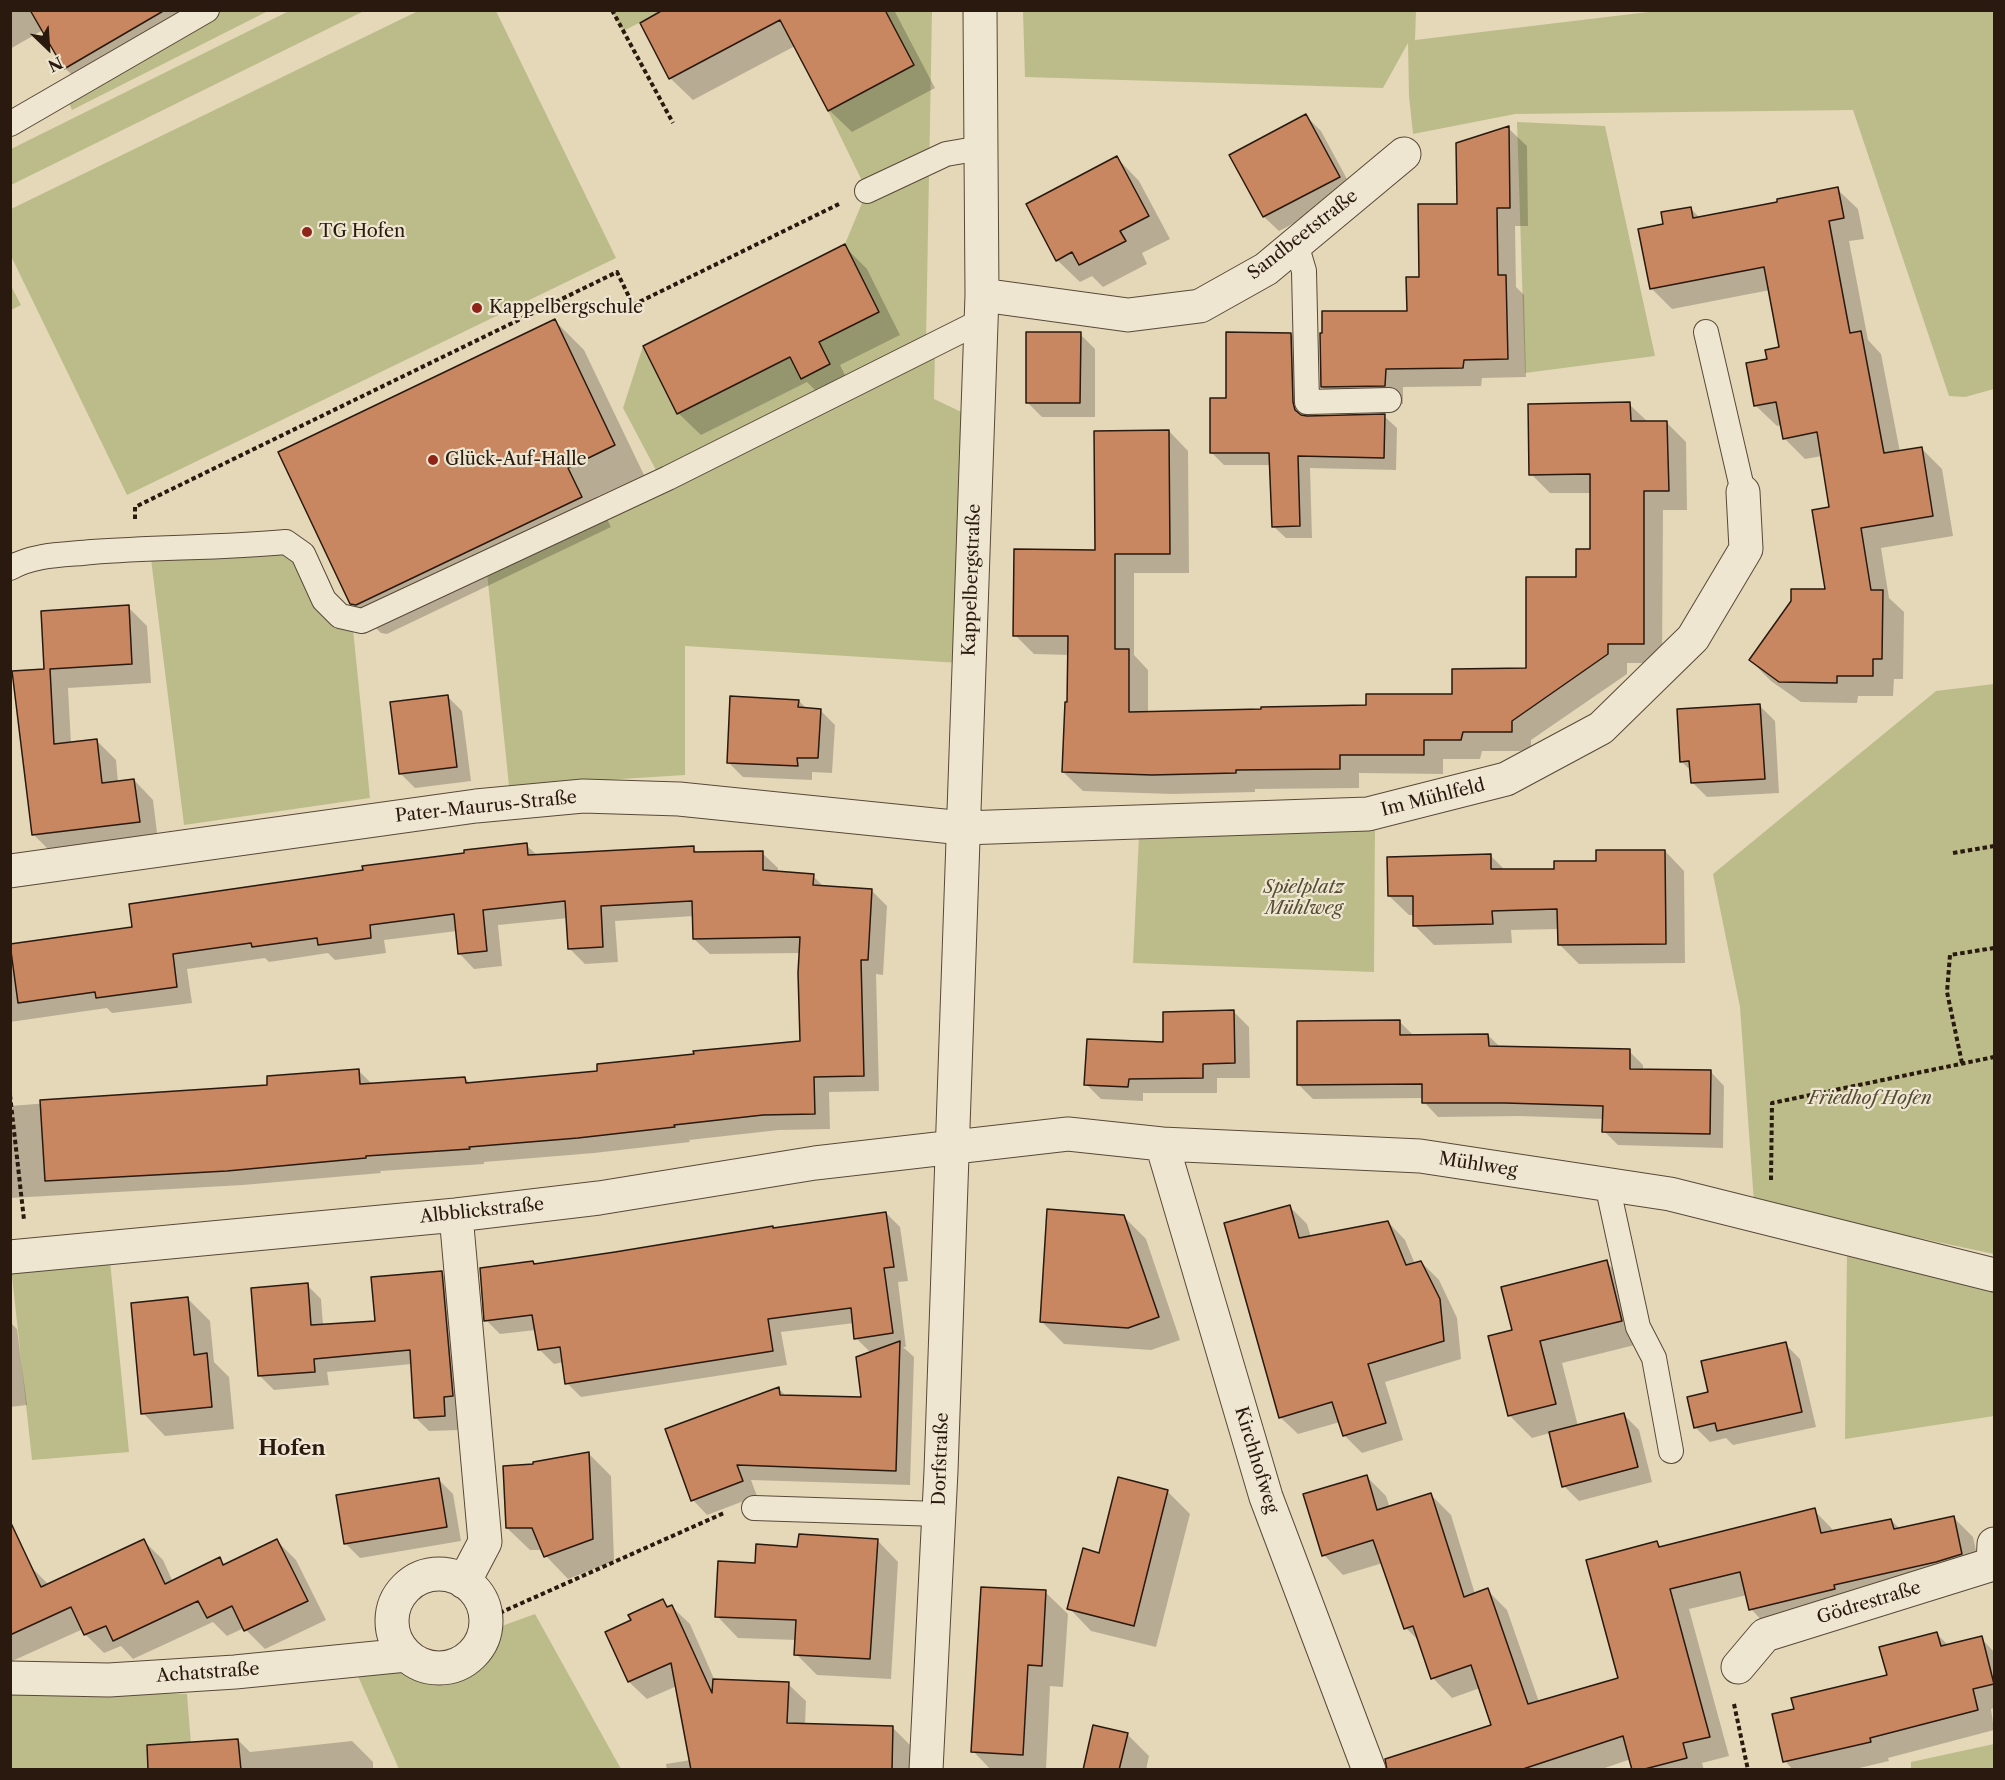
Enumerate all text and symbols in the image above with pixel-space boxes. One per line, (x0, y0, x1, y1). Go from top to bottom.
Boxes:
north arrow (18, 18, 78, 78)
text: N (45, 52, 66, 76)
street label: Sandbeetstraße (1244, 185, 1362, 285)
place label: TG Hofen (319, 221, 405, 243)
marker: TG Hofen (300, 225, 314, 239)
place label: Kappelbergschule (489, 297, 643, 319)
marker: Kappelbergschule (470, 301, 484, 315)
place label: Glück-Auf-Halle (445, 449, 587, 471)
marker: Glück-Auf-Halle (426, 453, 440, 467)
street label: Kappelbergstraße (959, 503, 985, 657)
street label: Im Mühlfeld (1379, 775, 1487, 821)
street label: Pater-Maurus-Straße (394, 787, 578, 827)
park label: Spielplatz Mühlweg (1264, 877, 1344, 920)
park label: Friedhof Hofen (1808, 1088, 1932, 1110)
street label: Mühlweg (1437, 1148, 1519, 1182)
street label: Albblickstraße (419, 1194, 545, 1228)
street label: Kirchhofweg (1230, 1404, 1282, 1516)
street label: Dorfstraße (929, 1412, 953, 1506)
district label: Hofen (258, 1436, 326, 1462)
street label: Gödrestraße (1814, 1577, 1924, 1629)
street label: Achatstraße (156, 1659, 260, 1687)

